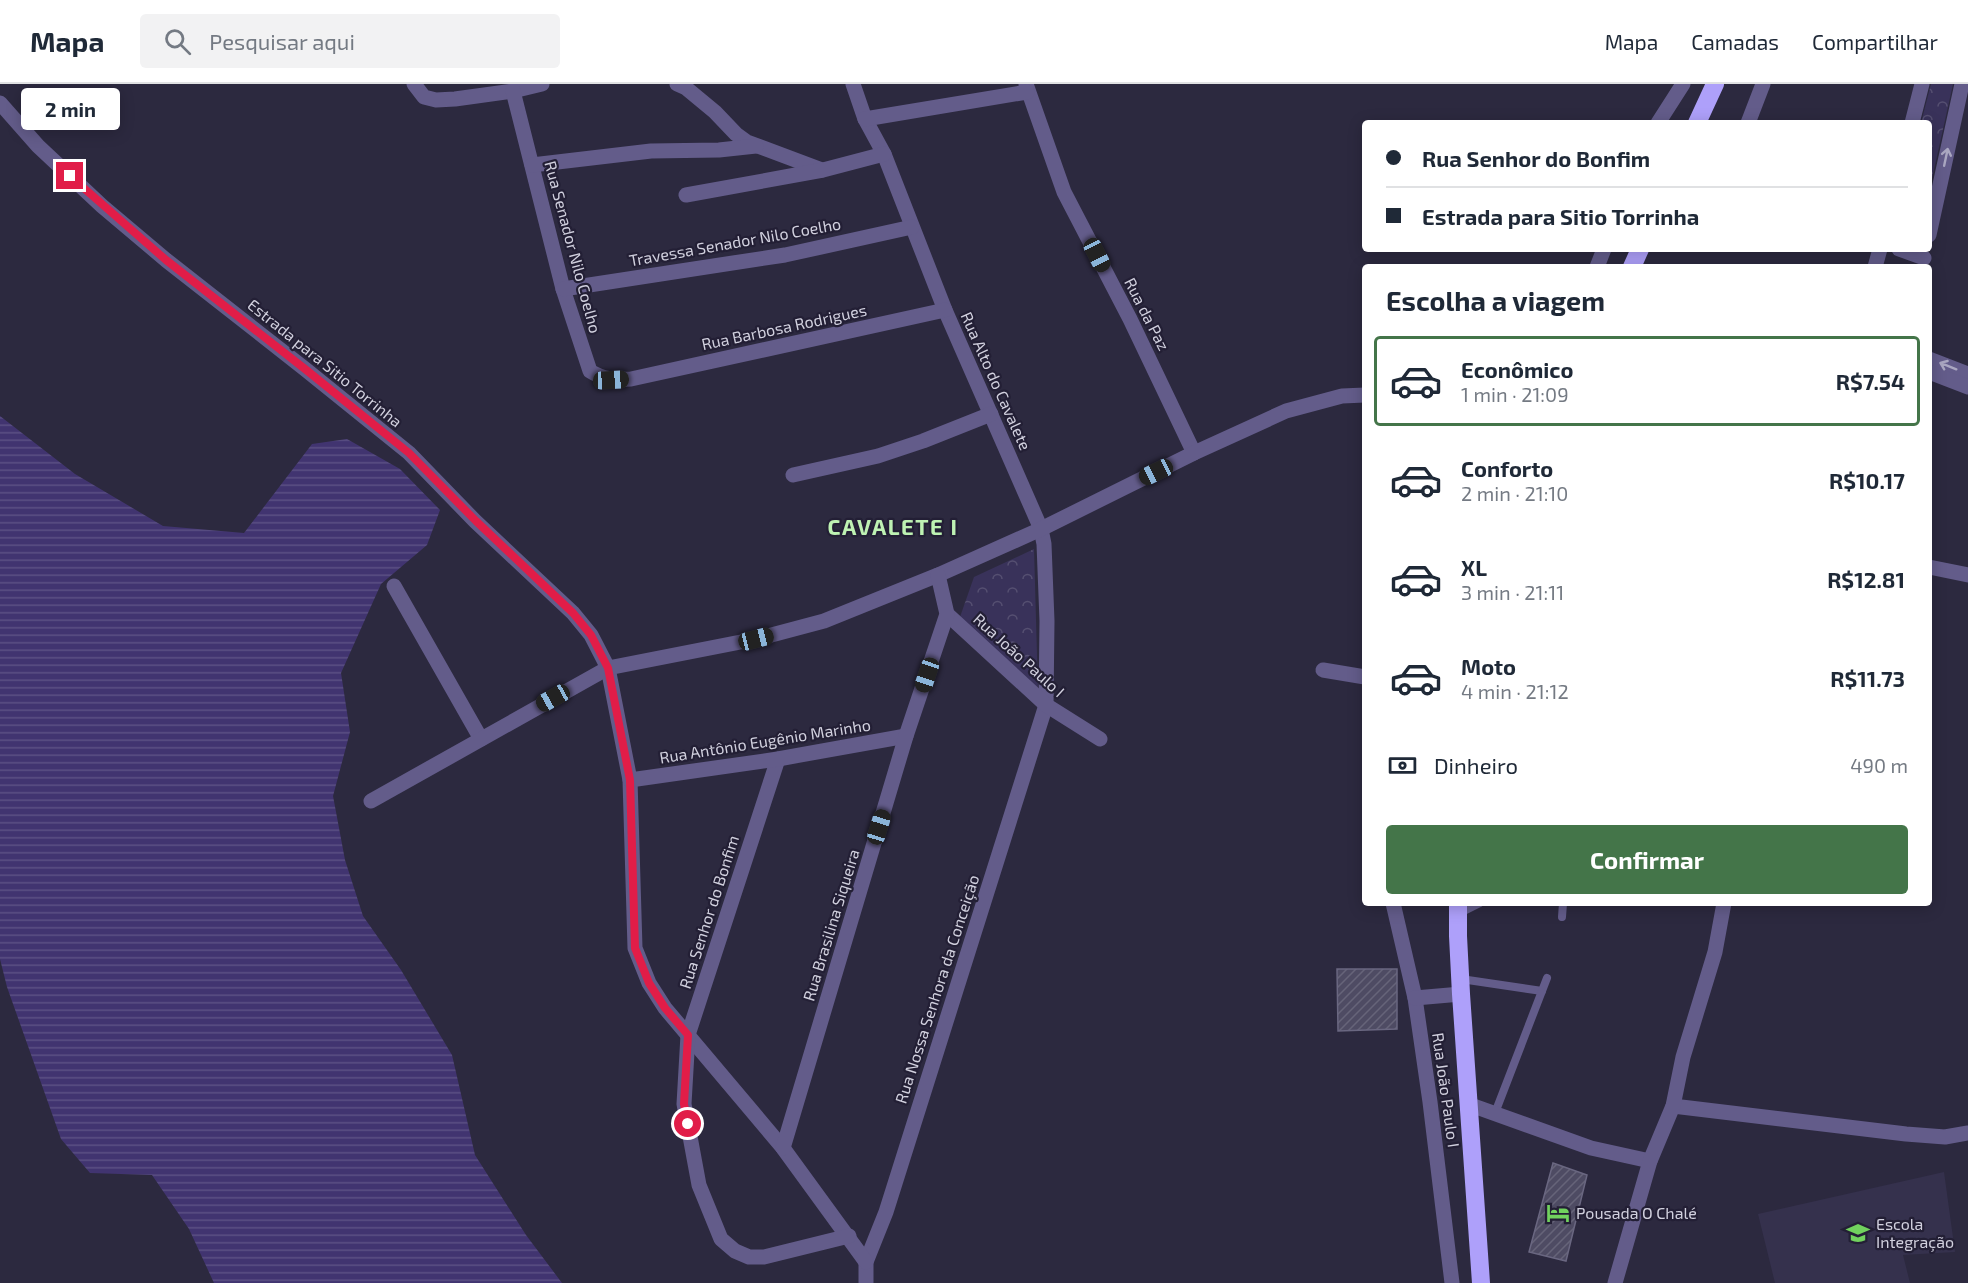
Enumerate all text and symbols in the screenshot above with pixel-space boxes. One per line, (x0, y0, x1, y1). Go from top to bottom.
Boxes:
search box (140, 14, 560, 68)
text: Mapa (30, 24, 104, 58)
icon: search (161, 25, 194, 58)
text: Pesquisar aqui (209, 28, 355, 54)
text: Mapa (1605, 29, 1658, 54)
text: Camadas (1691, 29, 1779, 54)
text: Compartilhar (1812, 29, 1938, 54)
callout: 2 min (20, 89, 119, 131)
text: 2 min (45, 97, 96, 121)
text: Rua Senhor do Bonfim (1422, 145, 1650, 171)
one-way arrow (1941, 148, 1952, 167)
street label: Rua Senador Nilo Coelho (541, 159, 606, 335)
route end (56, 162, 83, 189)
text: Estrada para Sitio Torrinha (1422, 203, 1699, 229)
street label: Travessa Senador Nilo Coelho (628, 214, 842, 270)
car (1081, 235, 1113, 275)
street label: Rua da Paz (1121, 274, 1174, 353)
text: Escolha a viagem (1386, 284, 1605, 316)
street label: Estrada para Sitio Torrinha (244, 295, 406, 431)
street label: Rua Barbosa Rodrigues (700, 300, 868, 353)
street label: Rua Alto do Cavalete (957, 309, 1035, 453)
icon: car (1389, 354, 1443, 408)
text: Econômico (1461, 356, 1573, 382)
one-way arrow (1940, 360, 1958, 371)
text: R$7.54 (1836, 368, 1905, 394)
car (593, 370, 629, 390)
text: 1 min · 21:09 (1461, 382, 1569, 406)
icon: car (1389, 453, 1443, 507)
text: Conforto (1461, 455, 1553, 481)
car (1136, 456, 1176, 488)
text: R$10.17 (1829, 467, 1905, 493)
text: 2 min · 21:10 (1461, 481, 1568, 505)
district label: CAVALETE I (828, 513, 958, 539)
icon: car (1389, 552, 1443, 606)
text: XL (1461, 554, 1487, 580)
text: R$12.81 (1827, 566, 1905, 592)
text: 3 min · 21:11 (1461, 580, 1564, 604)
street label: Rua João Paulo I (970, 609, 1069, 700)
car (736, 626, 776, 652)
icon: car (1389, 651, 1443, 705)
text: Moto (1461, 653, 1516, 679)
car (913, 655, 941, 695)
text: R$11.73 (1830, 665, 1905, 691)
text: 4 min · 21:12 (1461, 679, 1569, 703)
car (533, 681, 573, 715)
street label: Rua Antônio Eugênio Marinho (658, 714, 872, 767)
icon: cash (1386, 749, 1419, 782)
text: Dinheiro (1434, 752, 1518, 778)
text: 490 m (1850, 753, 1908, 777)
car (865, 807, 893, 847)
button: Confirmar (1386, 825, 1908, 894)
street label: Rua Senhor do Bonfim (675, 833, 742, 991)
street label: Rua Brasilina Siqueira (798, 847, 863, 1003)
street label: Rua Nossa Senhora da Conceição (891, 872, 983, 1106)
street label: Rua João Paulo I (1429, 1031, 1464, 1149)
route start (674, 1110, 701, 1137)
hotel icon: Pousada O Chalé (1545, 1200, 1571, 1226)
place label: Pousada O Chalé (1576, 1203, 1697, 1222)
place label: Escola Integração (1876, 1214, 1954, 1252)
school or university icon: Escola Integração (1845, 1220, 1871, 1246)

